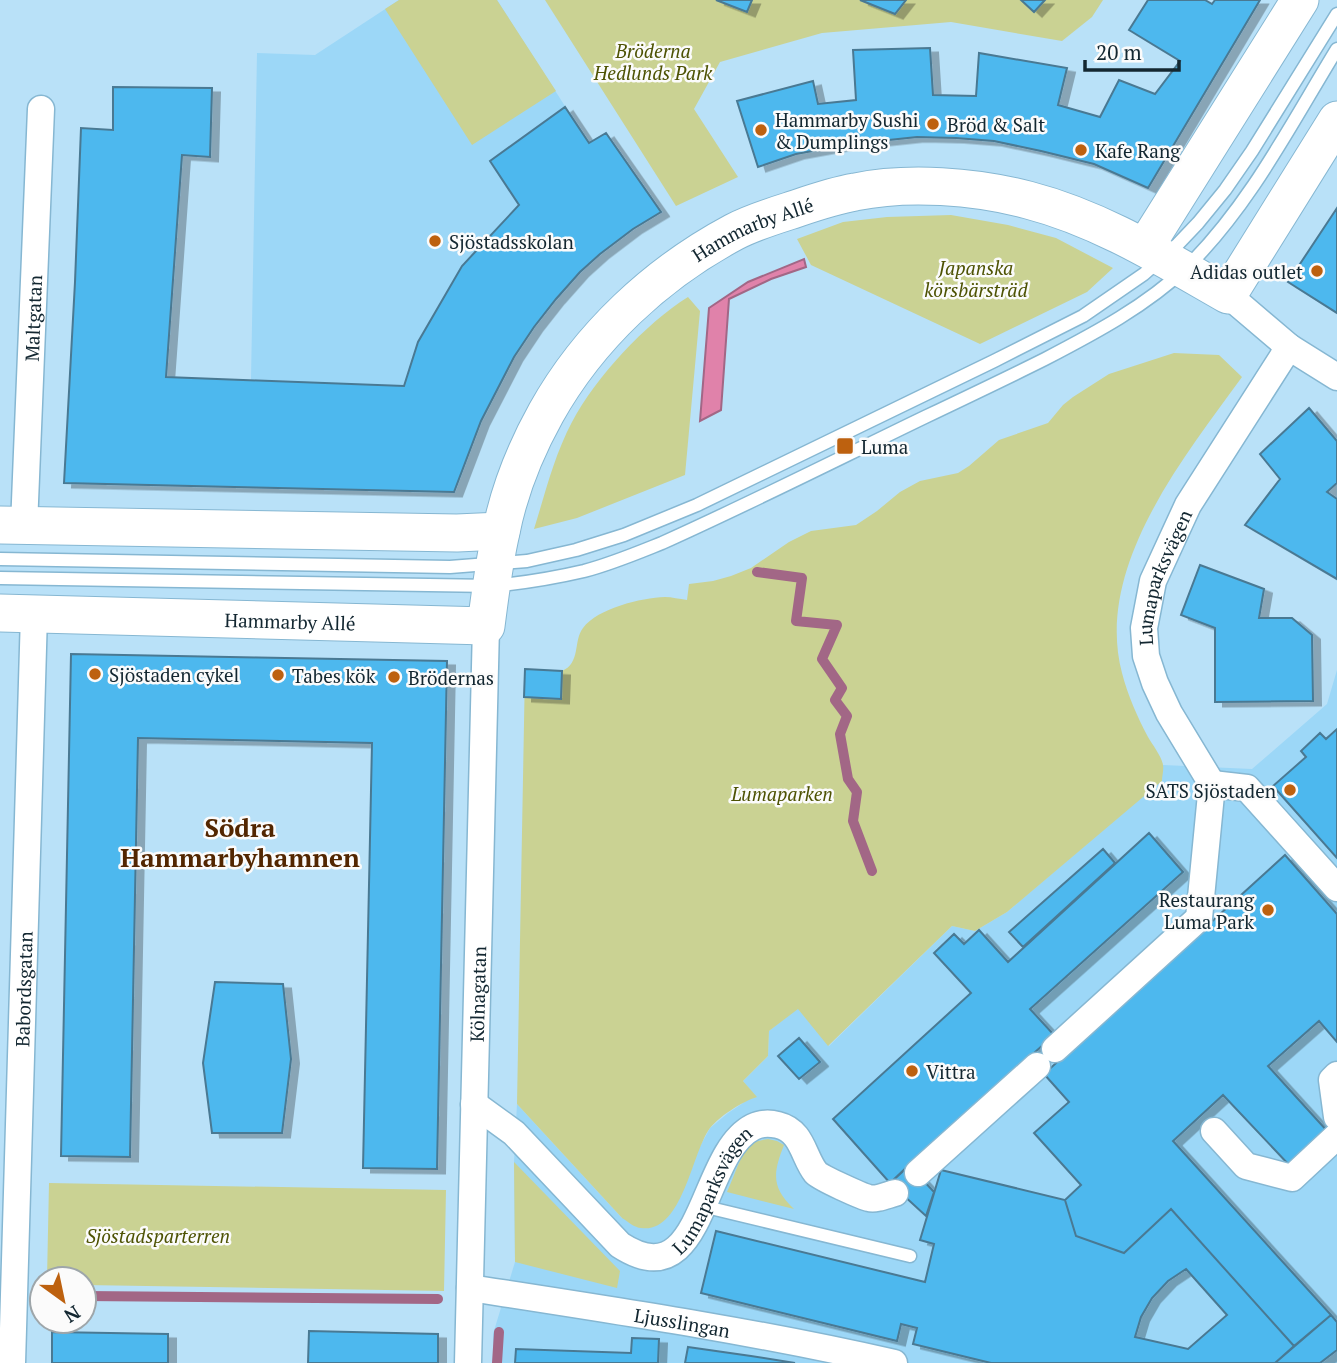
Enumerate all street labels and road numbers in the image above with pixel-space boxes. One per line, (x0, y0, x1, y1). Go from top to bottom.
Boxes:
street label: Hammarby Allé (687, 191, 817, 267)
street label: Maltgatan (18, 274, 47, 362)
street label: Lumaparksvägen (1131, 505, 1197, 646)
street label: Hammarby Allé (224, 607, 356, 635)
street label: Babordsgatan (9, 931, 37, 1047)
street label: Kölnagatan (463, 946, 491, 1042)
street label: Lumaparksvägen (666, 1120, 757, 1259)
street label: Ljusslingan (633, 1301, 732, 1342)

